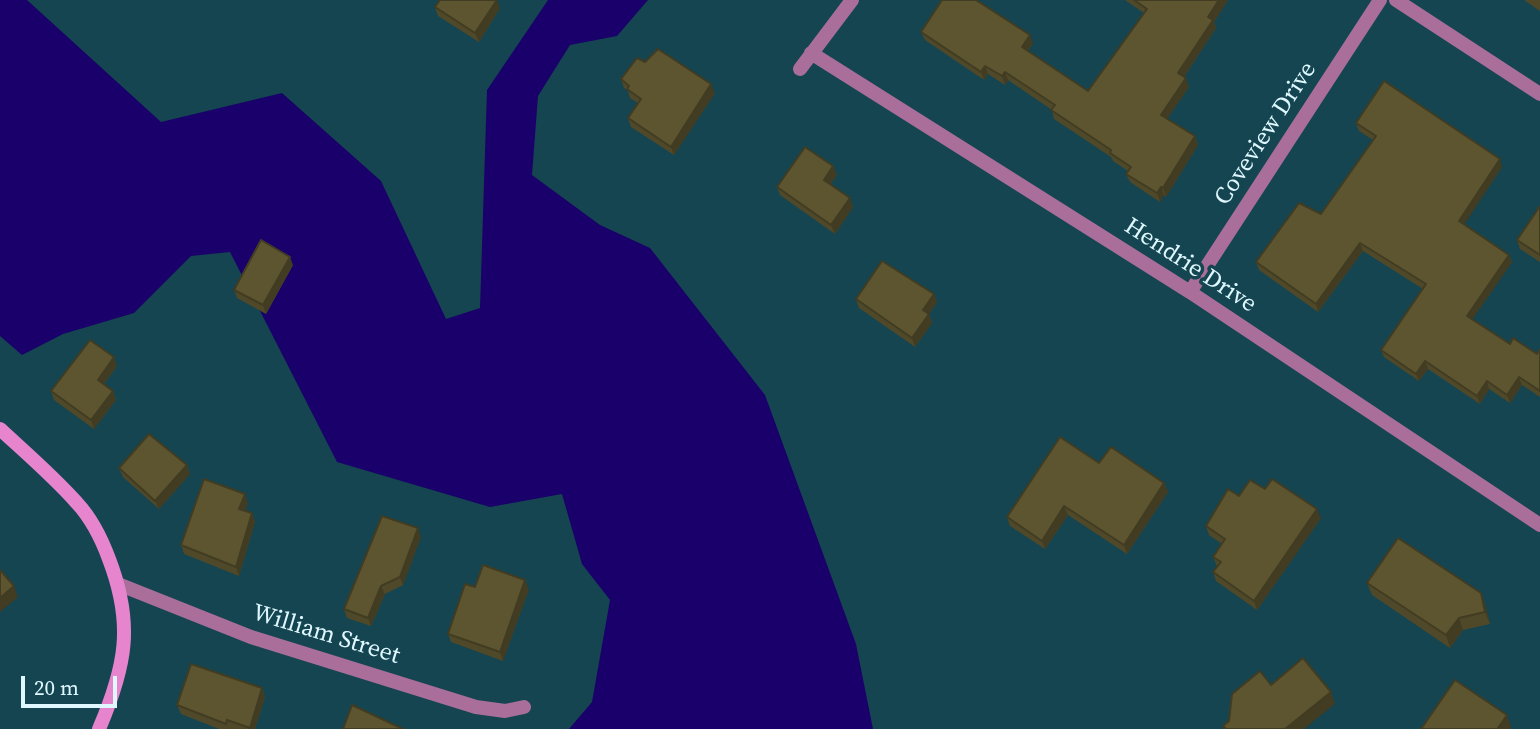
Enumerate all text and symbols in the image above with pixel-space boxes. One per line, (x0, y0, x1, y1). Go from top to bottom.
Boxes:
street label: Coveview Drive (1209, 57, 1323, 211)
street label: Hendrie Drive (1118, 213, 1262, 319)
street label: William Street (249, 599, 403, 671)
scale bar (24, 662, 121, 706)
text: 20 m (34, 673, 79, 702)

